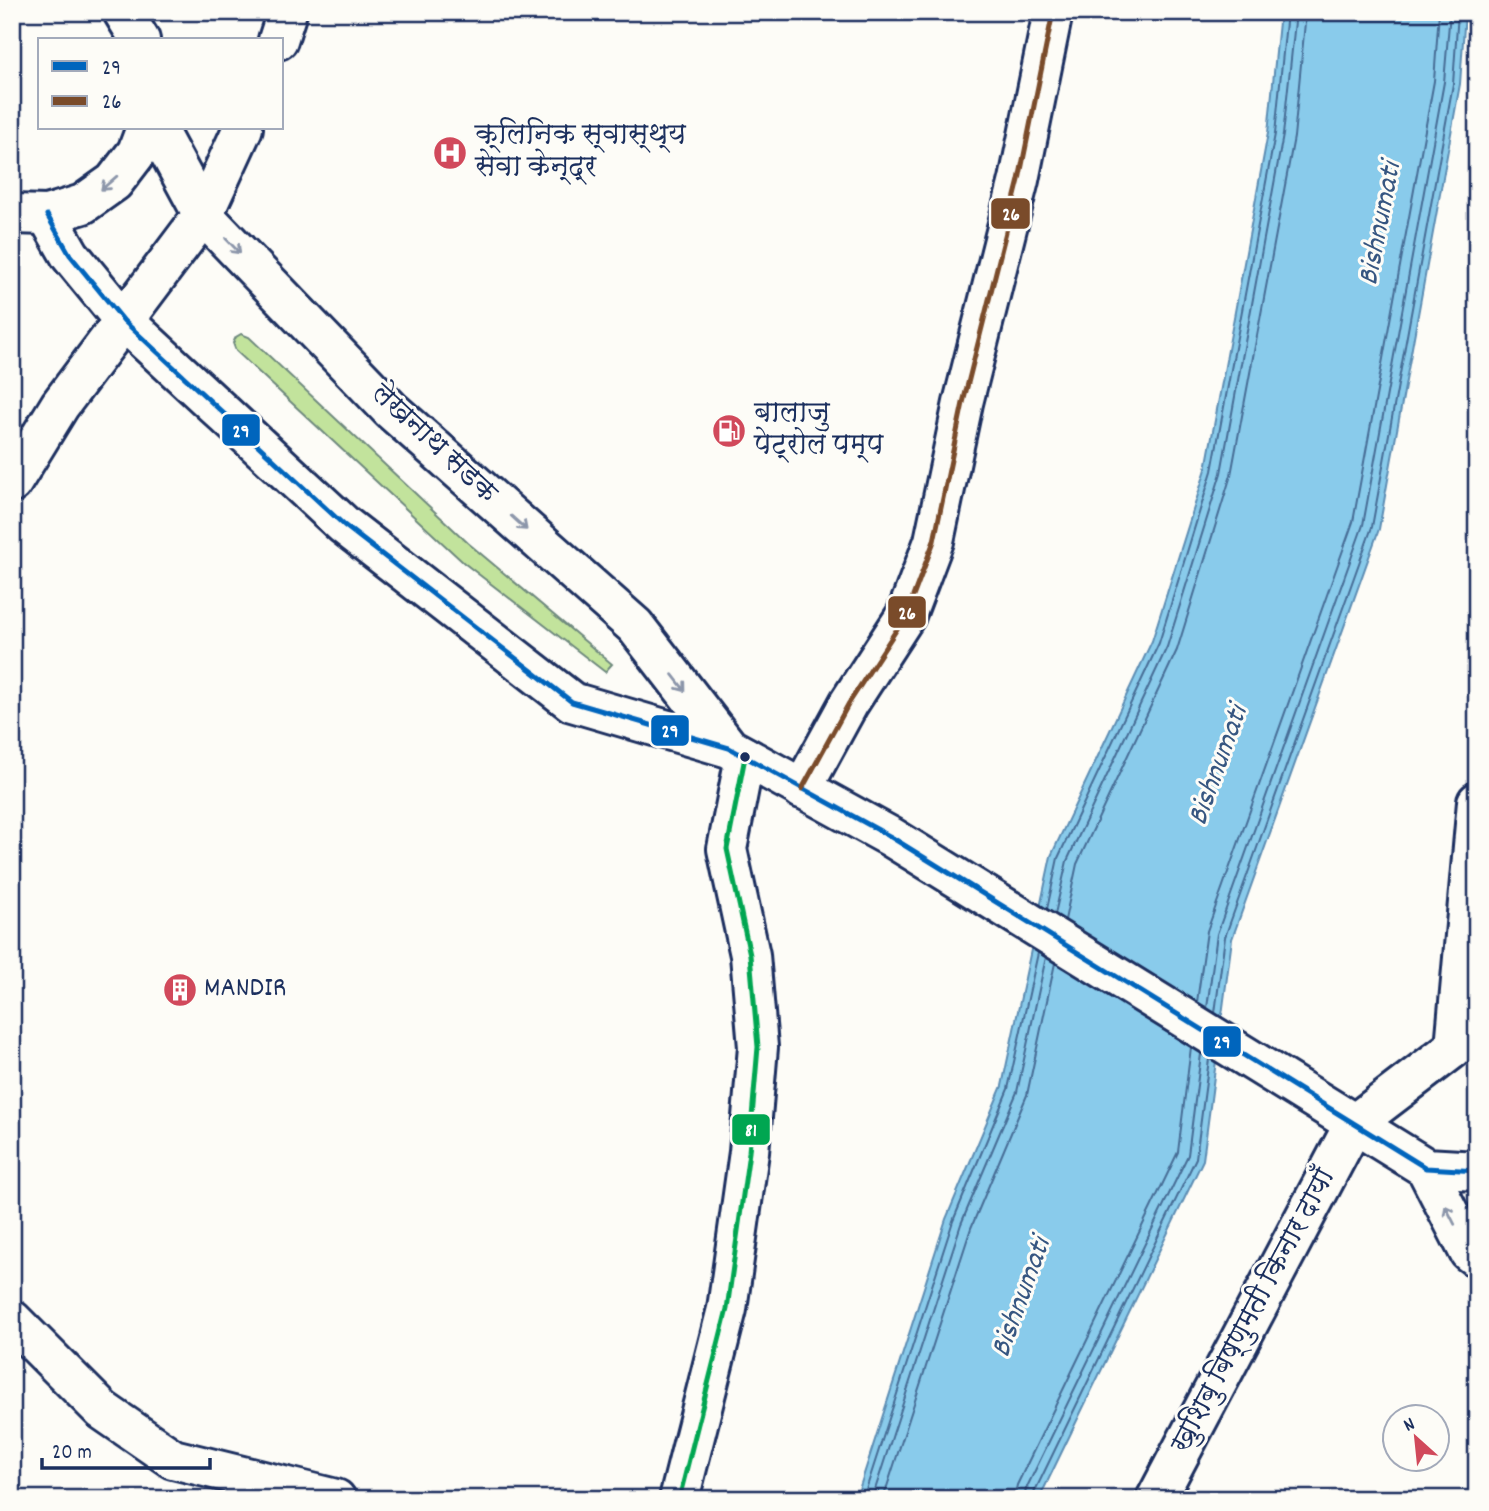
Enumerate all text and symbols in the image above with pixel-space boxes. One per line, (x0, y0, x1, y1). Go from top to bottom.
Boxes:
legend (38, 38, 284, 130)
text: 29 (102, 55, 121, 85)
text: 26 (102, 89, 121, 119)
place label: क्लिनिक स्वास्थ्य सेवा केन्द्र (474, 117, 687, 189)
hospital icon: क्लिनिक स्वास्थ्य सेवा केन्द्र (431, 134, 469, 172)
water label: Bishnumati (1349, 155, 1416, 289)
one-way arrow (101, 176, 119, 191)
line badge: 26 (990, 197, 1031, 230)
text: 26 (1002, 203, 1020, 230)
one-way arrow (224, 237, 241, 254)
street label: लेखनाथ सडक (360, 375, 506, 515)
place label: बालाजु पेट्रोल पम्प (753, 395, 884, 467)
fuel station icon: बालाजु पेट्रोल पम्प (710, 412, 748, 450)
line badge: 29 (221, 413, 261, 447)
text: 29 (232, 420, 250, 447)
one-way arrow (510, 515, 528, 531)
line badge: 26 (887, 595, 927, 629)
text: 26 (898, 602, 916, 629)
one-way arrow (672, 674, 687, 692)
water label: Bishnumati (1179, 696, 1263, 832)
line badge: 29 (650, 714, 690, 747)
text: 29 (661, 720, 679, 747)
unlabelled marker (738, 750, 752, 764)
place label: MANDIR (204, 970, 286, 1010)
building icon: MANDIR (161, 971, 199, 1009)
line badge: 29 (1202, 1025, 1242, 1058)
text: 29 (1213, 1031, 1231, 1058)
line badge: 81 (731, 1113, 771, 1146)
text: 81 (745, 1119, 757, 1146)
street label: खुशिबु बिष्णुमती किनार दायाँ (1162, 1162, 1347, 1461)
one-way arrow (1442, 1205, 1456, 1225)
water label: Bishnumati (982, 1228, 1066, 1364)
north arrow (1380, 1402, 1450, 1472)
text: N (1400, 1412, 1420, 1440)
scale bar (42, 1427, 210, 1471)
text: 20 m (52, 1439, 92, 1469)

